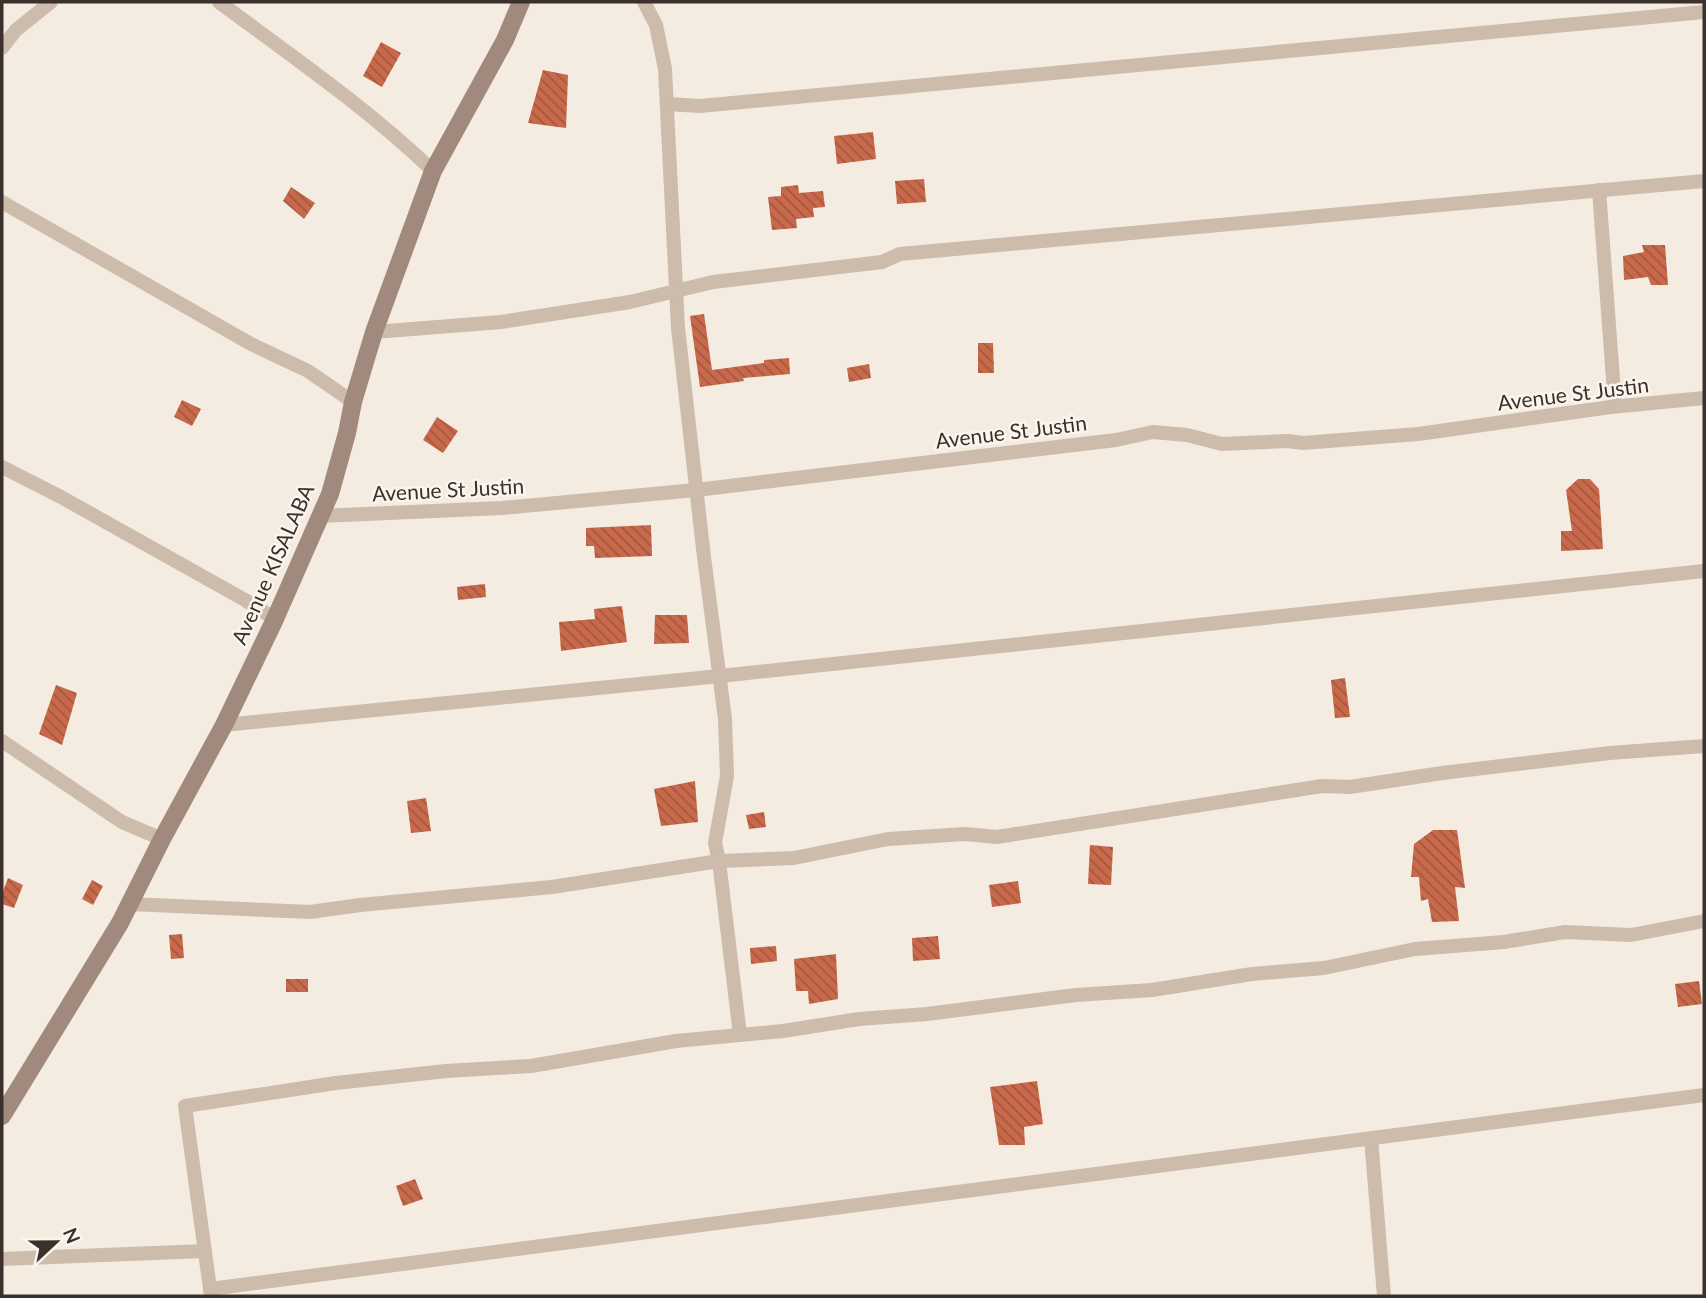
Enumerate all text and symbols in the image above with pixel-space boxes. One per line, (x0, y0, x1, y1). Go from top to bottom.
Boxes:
street label: Avenue St Justin (1496, 371, 1650, 415)
street label: Avenue St Justin (934, 409, 1088, 453)
street label: Avenue St Justin (371, 473, 525, 505)
street label: Avenue KISALABA (225, 479, 319, 648)
north arrow (21, 1207, 91, 1277)
text: N (59, 1224, 86, 1247)

